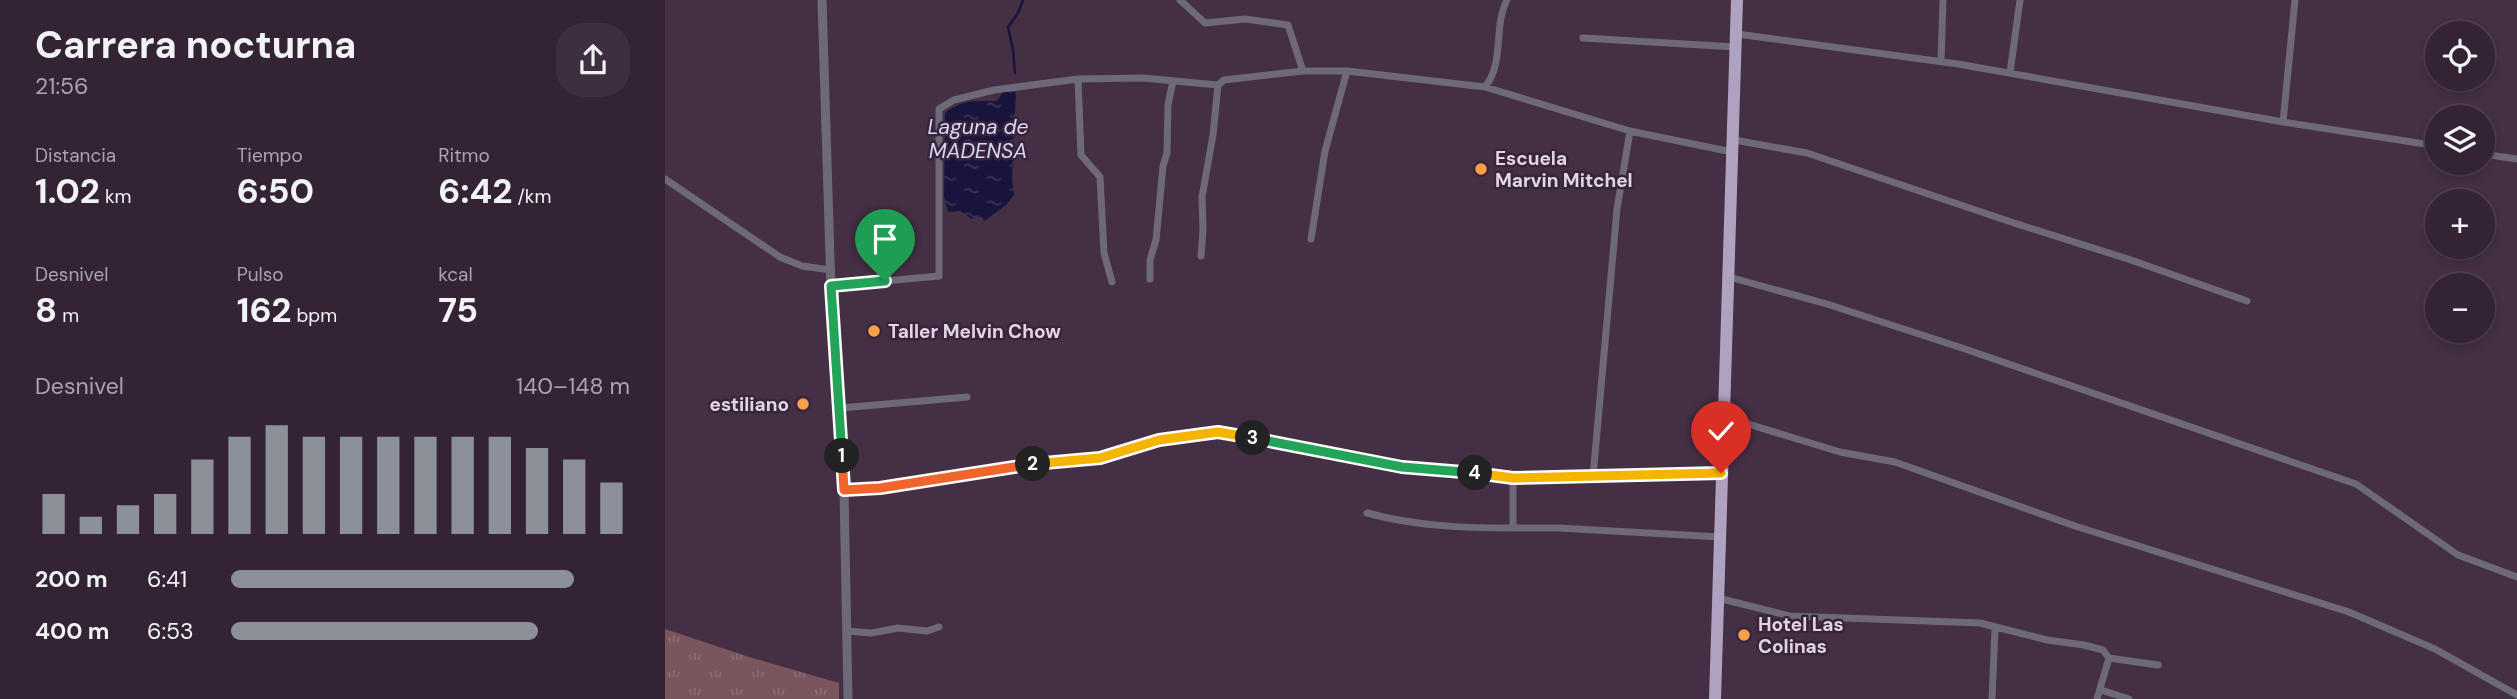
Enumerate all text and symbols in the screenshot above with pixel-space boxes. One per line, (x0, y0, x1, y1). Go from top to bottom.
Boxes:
text: Carrera nocturna (35, 20, 356, 70)
map controls (2425, 21, 2495, 343)
button: locate (2425, 21, 2495, 91)
button: share (556, 23, 630, 97)
text: 21:56 (35, 71, 89, 101)
button: layers (2425, 105, 2495, 175)
water label: Laguna de MADENSA (928, 113, 1029, 165)
text: Distancia (35, 143, 116, 168)
text: Tiempo (237, 143, 303, 168)
text: Ritmo (438, 143, 490, 168)
place label: Escuela Marvin Mitchel (1495, 146, 1633, 193)
marker: Escuela Marvin Mitchel (1473, 161, 1489, 177)
text: 1.02 (35, 168, 100, 214)
text: 6:50 (237, 168, 314, 214)
text: 6:42 (438, 168, 512, 214)
text: km (100, 184, 131, 209)
text: /km (512, 184, 551, 209)
button: + (2425, 189, 2495, 259)
pin (855, 209, 915, 281)
icon: arrive (866, 220, 904, 258)
text: Desnivel (35, 262, 108, 287)
text: Pulso (237, 262, 284, 287)
text: kcal (438, 262, 473, 287)
button: − (2425, 273, 2495, 343)
text: 8 (35, 287, 57, 333)
text: 162 (237, 287, 291, 333)
text: 75 (438, 287, 478, 333)
text: m (57, 303, 79, 328)
text: bpm (291, 303, 337, 328)
place label: Taller Melvin Chow (888, 319, 1061, 344)
marker: Taller Melvin Chow (866, 323, 882, 339)
text: Desnivel (35, 371, 124, 401)
text: 140–148 m (516, 371, 630, 401)
place label: estiliano (710, 392, 789, 417)
marker: estiliano (795, 396, 811, 412)
pin (1691, 401, 1751, 473)
icon: check (1702, 412, 1740, 450)
pin: 3 (1235, 420, 1271, 456)
text: 3 (1247, 425, 1258, 450)
pin: 1 (825, 438, 859, 474)
text: 1 (838, 443, 845, 468)
pin: 2 (1015, 447, 1051, 482)
text: 2 (1027, 451, 1038, 476)
pin: 4 (1457, 456, 1493, 490)
text: 4 (1468, 460, 1481, 485)
text: 200 m (35, 564, 108, 594)
text: 6:41 (147, 564, 187, 594)
place label: Hotel Las Colinas (1758, 612, 1844, 659)
text: 400 m (35, 616, 109, 646)
text: 6:53 (147, 616, 194, 646)
marker: Hotel Las Colinas (1736, 627, 1752, 643)

